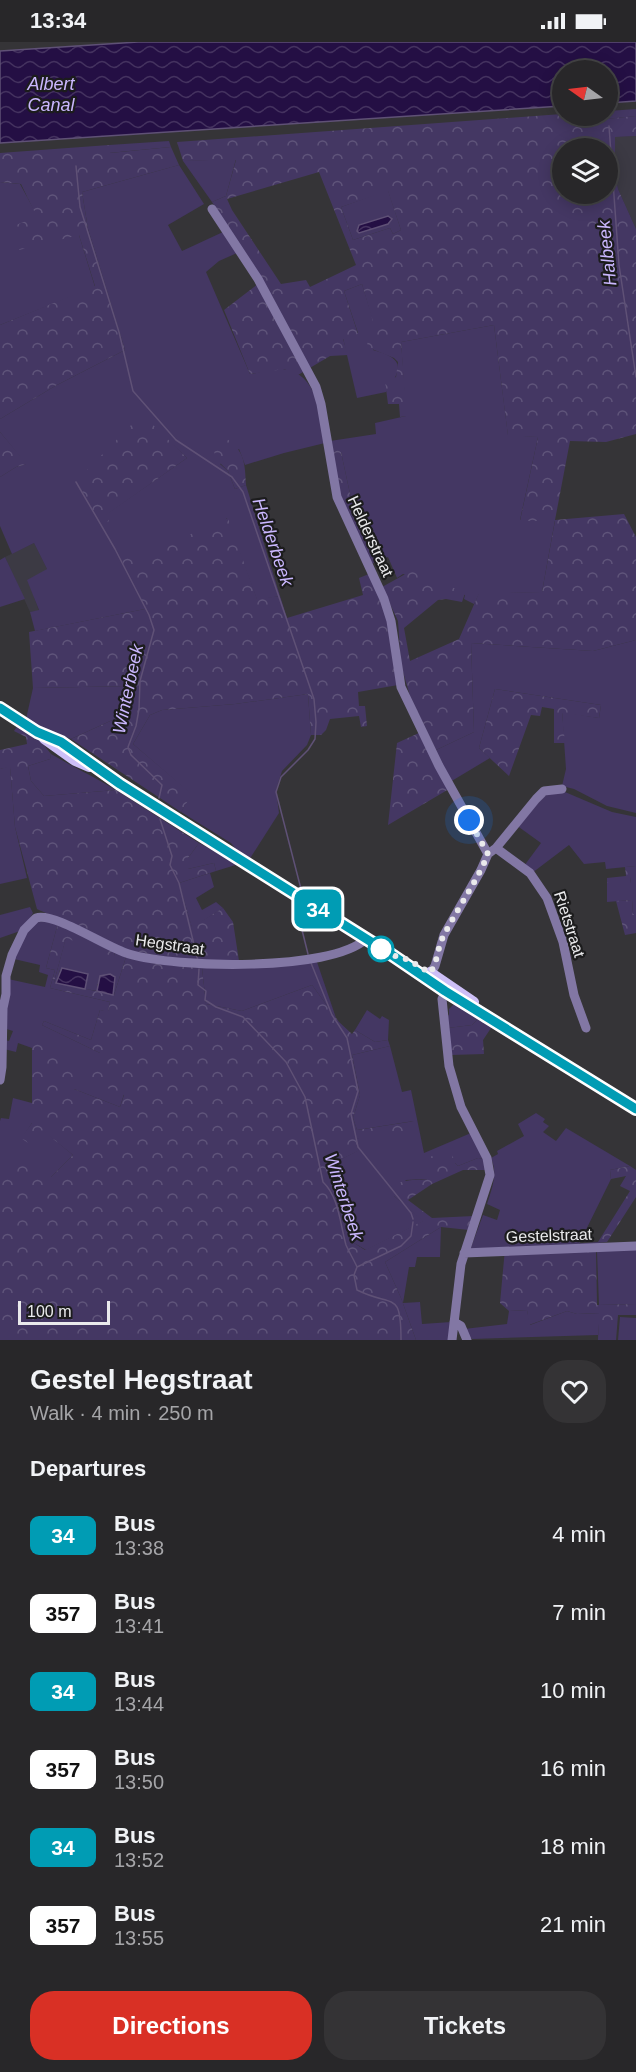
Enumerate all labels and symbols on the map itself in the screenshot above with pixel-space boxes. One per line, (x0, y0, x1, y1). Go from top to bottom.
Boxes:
north arrow (552, 60, 618, 126)
water label: Albert Canal (26, 74, 76, 115)
water label: Halbeek (593, 218, 620, 287)
street label: Helderstraat (344, 493, 397, 580)
water label: Helderbeek (249, 495, 298, 590)
water label: Winterbeek (109, 642, 147, 736)
your location (454, 805, 484, 835)
street label: Rietstraat (551, 889, 588, 960)
line badge: 34 (291, 890, 345, 928)
street label: Hegstraat (134, 931, 206, 958)
unlabelled marker (368, 936, 394, 962)
water label: Winterbeek (320, 1151, 368, 1244)
street label: Gestelstraat (506, 1225, 593, 1245)
scale bar (18, 1298, 110, 1326)

